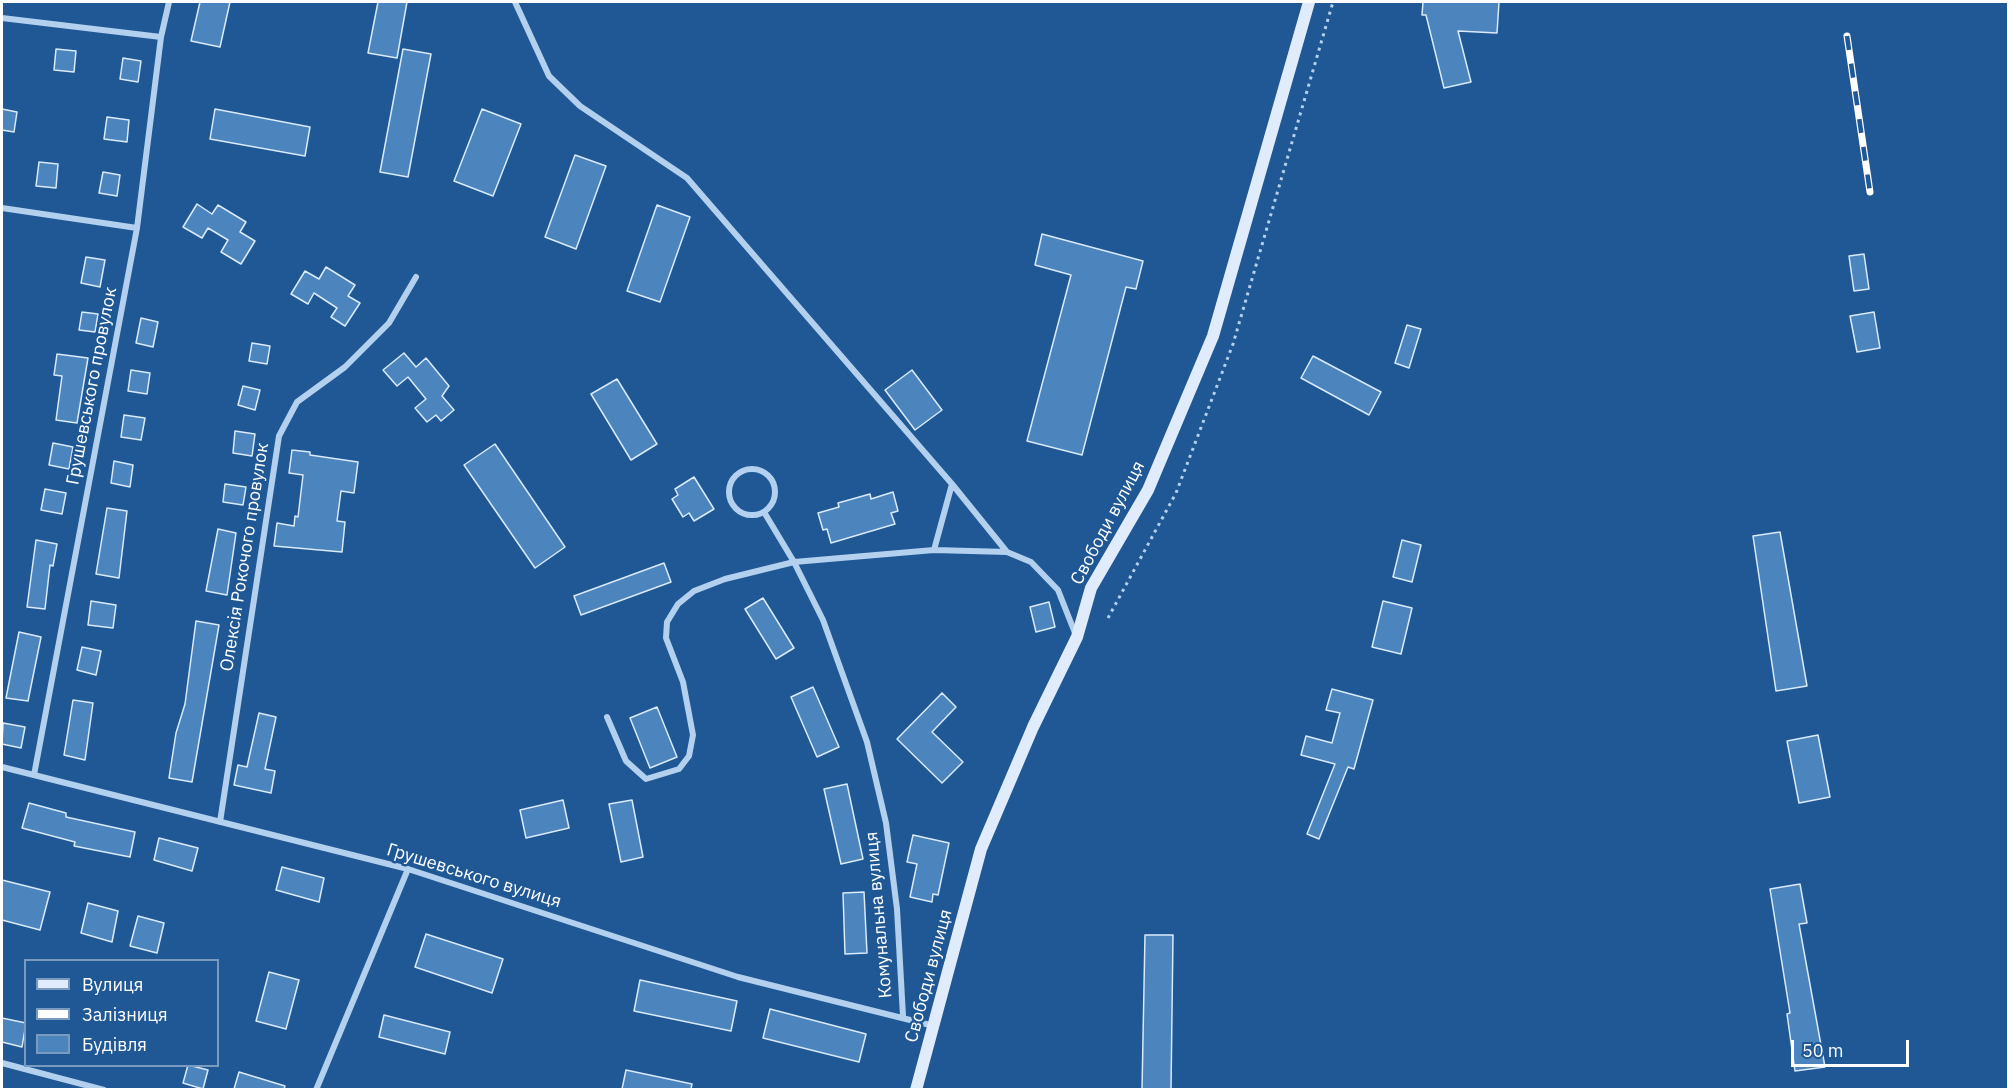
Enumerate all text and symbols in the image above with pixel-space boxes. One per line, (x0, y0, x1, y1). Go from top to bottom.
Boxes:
street label: Грушевського провулок (62, 285, 122, 487)
street label: Олексія Рокочого провулок (216, 441, 274, 673)
street label: Свободи вулиця (1066, 457, 1150, 589)
street label: Комунальна вулиця (861, 831, 897, 999)
street label: Грушевського вулиця (384, 839, 564, 913)
street label: Свободи вулиця (901, 907, 957, 1045)
legend (24, 959, 219, 1067)
text: Вулиця (82, 973, 143, 996)
text: Залізниця (82, 1003, 168, 1026)
scale bar (1794, 1028, 1912, 1066)
text: Будівля (82, 1033, 147, 1056)
text: 50 m (1802, 1039, 1844, 1062)

